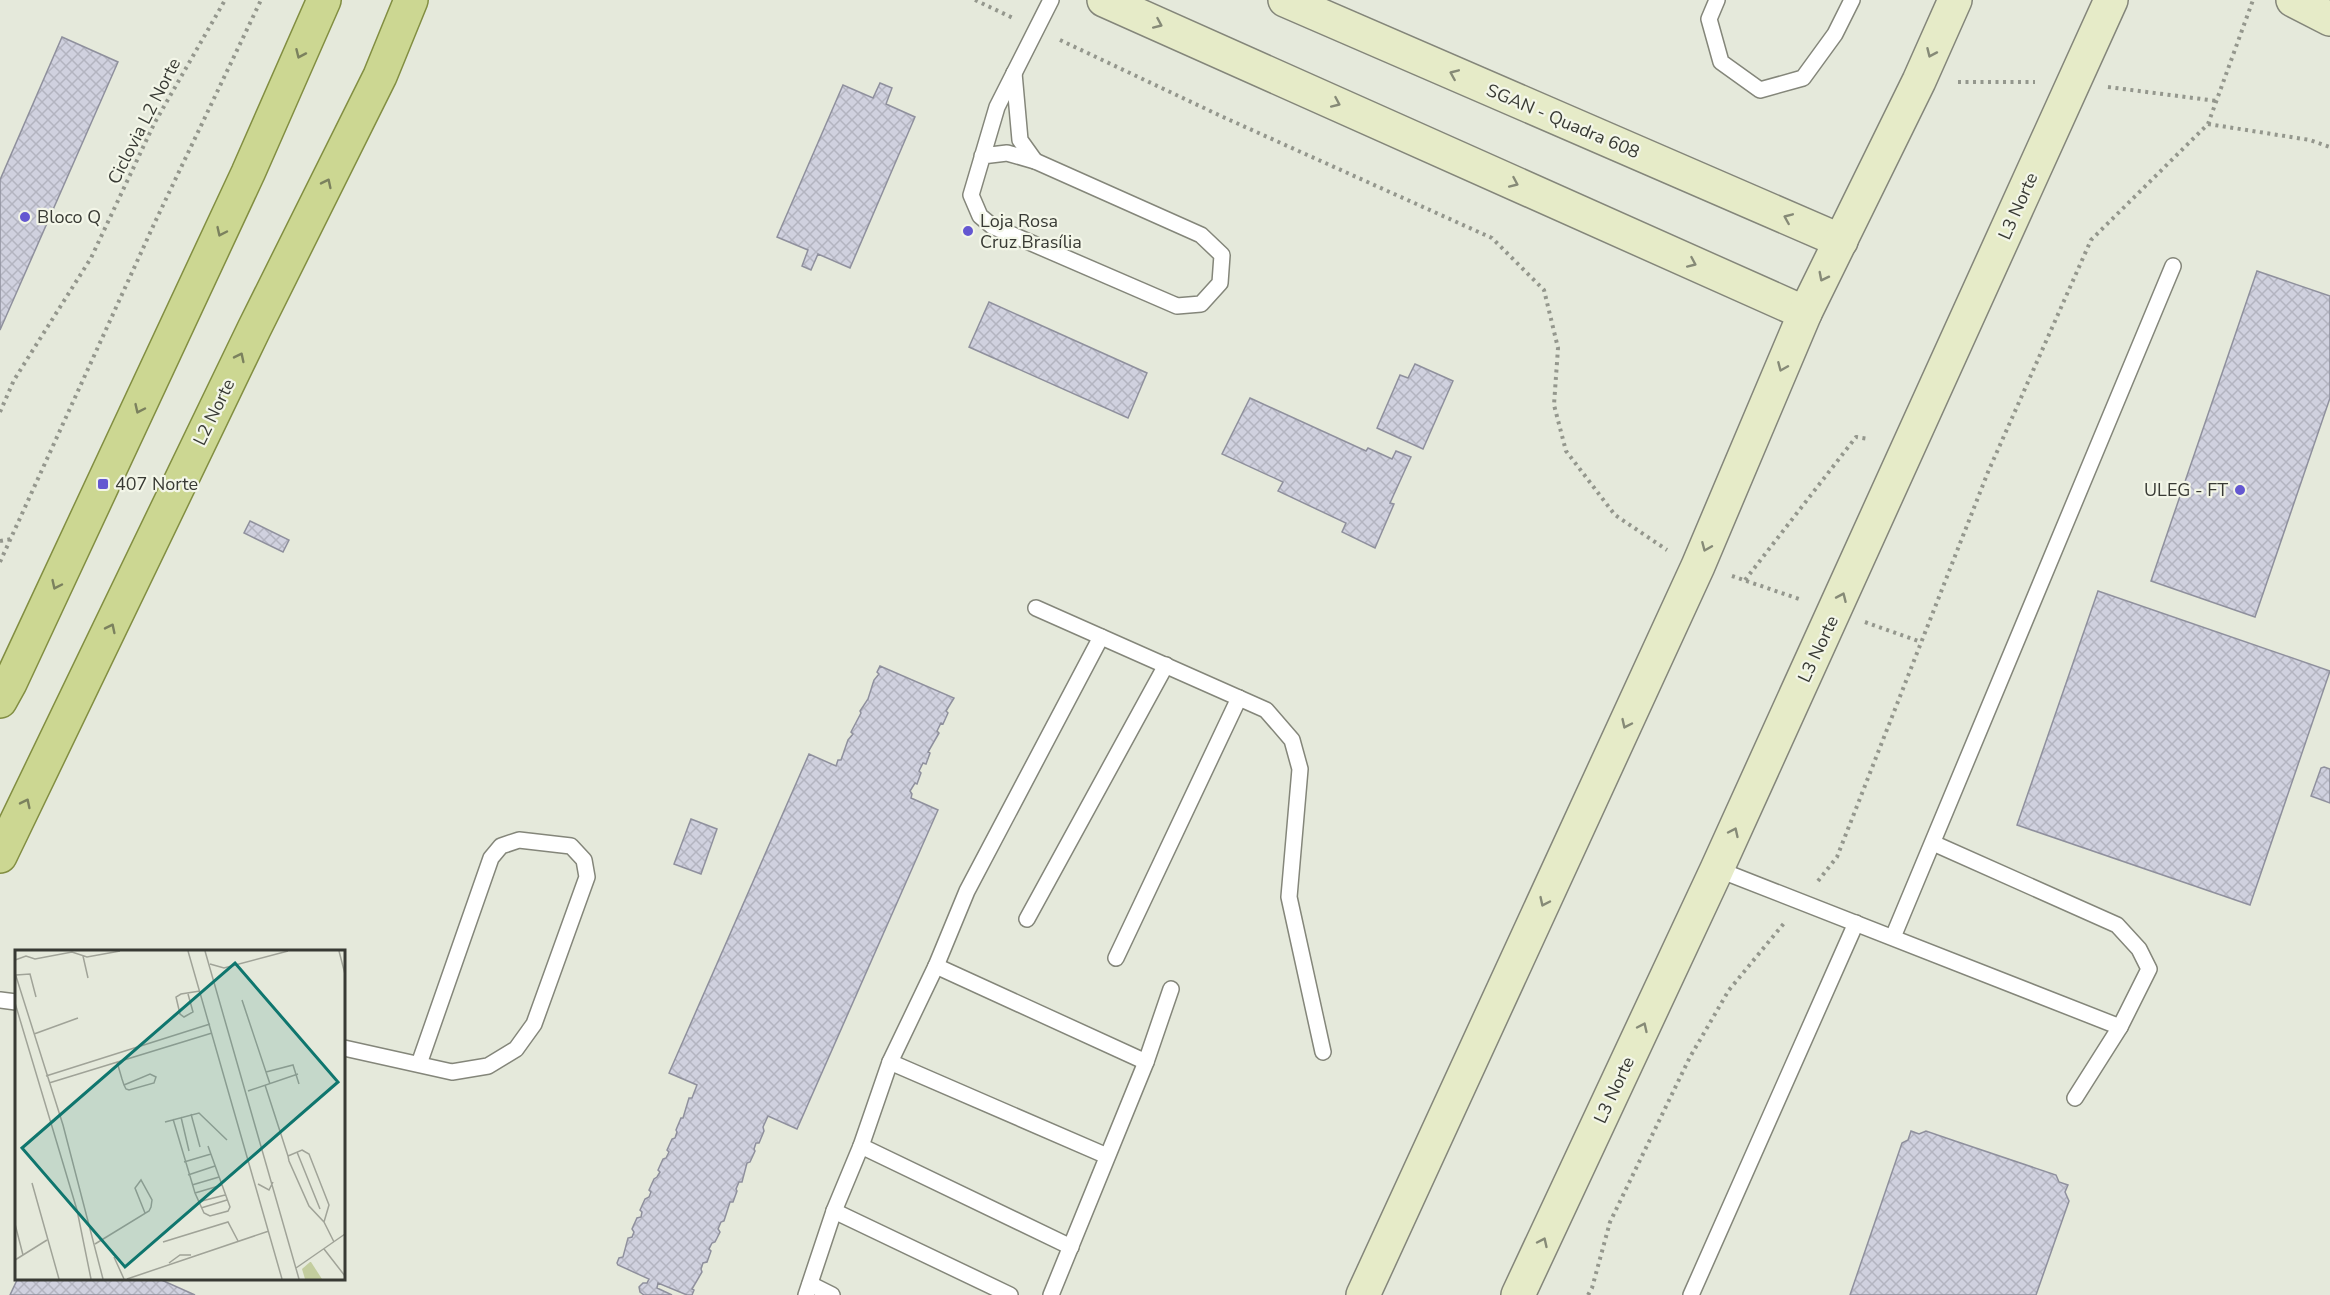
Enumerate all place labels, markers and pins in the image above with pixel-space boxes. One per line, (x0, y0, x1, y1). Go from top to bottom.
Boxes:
place label: Bloco Q (37, 205, 101, 229)
place label: Loja Rosa Cruz Brasília (980, 209, 1082, 254)
marker: Bloco Q (18, 210, 32, 224)
marker: Loja Rosa Cruz Brasília (961, 224, 975, 238)
place label: 407 Norte (115, 472, 198, 496)
marker: 407 Norte (96, 477, 110, 491)
place label: ULEG - FT (2144, 478, 2228, 502)
marker: ULEG - FT (2233, 483, 2247, 497)

